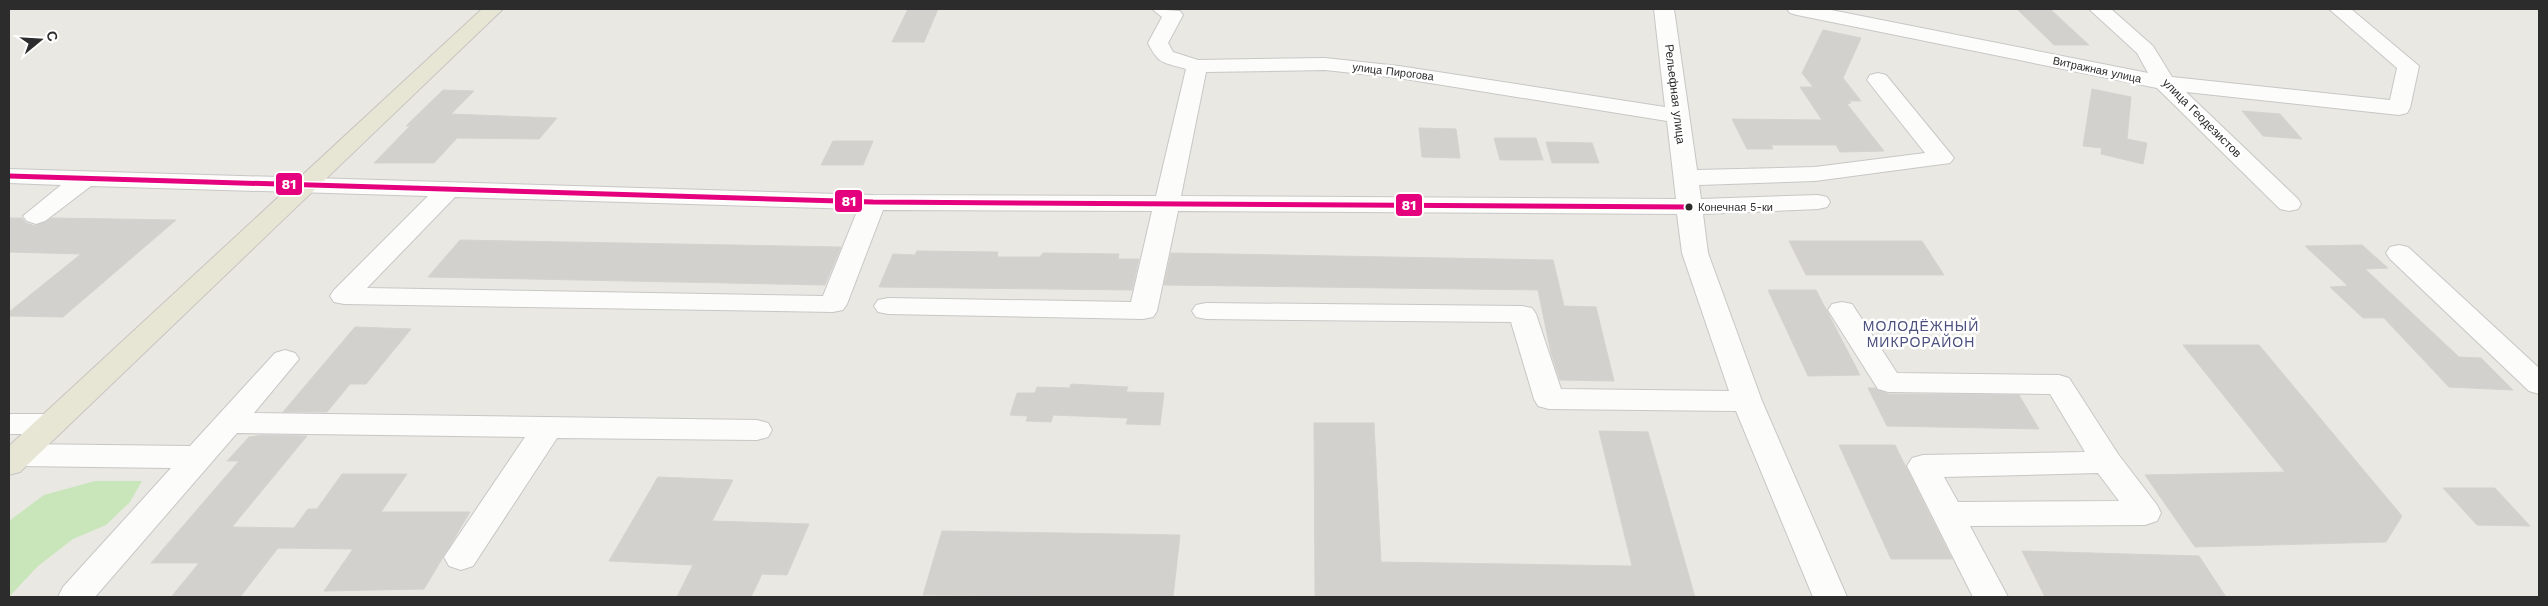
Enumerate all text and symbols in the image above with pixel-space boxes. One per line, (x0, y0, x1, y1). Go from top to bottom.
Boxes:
north arrow (15, 15, 65, 65)
text: С (43, 29, 62, 43)
street label: Рельефная улица (1662, 43, 1688, 145)
street label: Витражная улица (2052, 54, 2143, 86)
street label: улица Пирогова (1352, 61, 1435, 84)
street label: улица Геодезистов (2160, 76, 2244, 160)
line badge: 81 (275, 172, 303, 196)
text: 81 (282, 176, 296, 192)
line badge: 81 (834, 189, 863, 213)
text: 81 (842, 193, 856, 209)
line badge: 81 (1395, 193, 1423, 217)
text: 81 (1402, 197, 1416, 213)
place label: Конечная 5-ки (1698, 201, 1773, 214)
marker: Конечная 5-ки (1684, 202, 1694, 212)
district label: МОЛОДЁЖНЫЙ МИКРОРАЙОН (1863, 317, 1979, 350)

